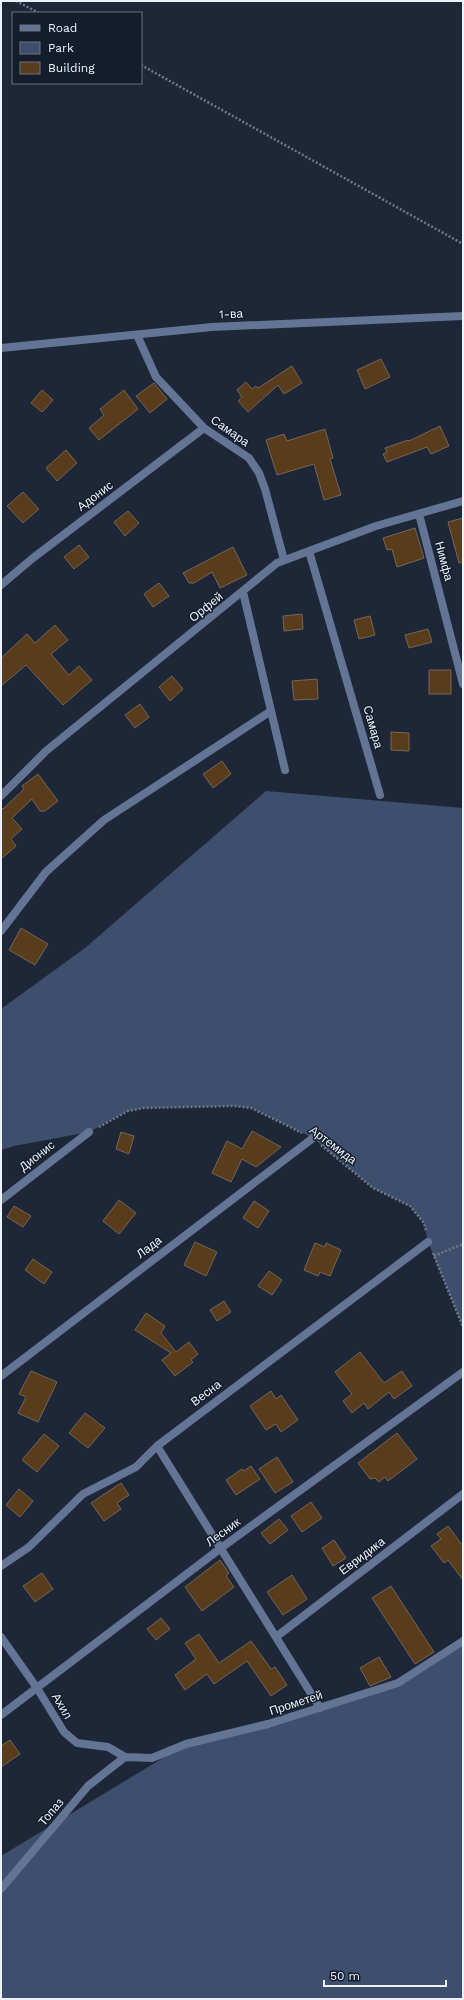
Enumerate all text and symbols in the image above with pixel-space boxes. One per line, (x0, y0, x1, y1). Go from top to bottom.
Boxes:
legend (12, 12, 142, 84)
text: Road (48, 21, 77, 35)
text: Park (48, 41, 74, 55)
text: Building (48, 61, 95, 75)
street label: 1-ва (219, 306, 244, 322)
street label: Самара (208, 413, 252, 449)
street label: Адонис (74, 478, 116, 514)
street label: Нимфа (432, 540, 456, 583)
street label: Орфей (186, 589, 226, 625)
street label: Самара (360, 704, 386, 750)
street label: Артемида (307, 1123, 359, 1167)
street label: Дионис (17, 1138, 57, 1174)
street label: Лада (134, 1233, 165, 1261)
street label: Весна (188, 1377, 224, 1409)
street label: Лесник (203, 1514, 244, 1549)
street label: Евридика (336, 1534, 388, 1578)
street label: Прометей (268, 1688, 324, 1718)
street label: Ахил (49, 1691, 75, 1721)
street label: Топаз (35, 1795, 67, 1829)
scale bar (324, 1962, 446, 1988)
text: 50 m (330, 1969, 360, 1983)

